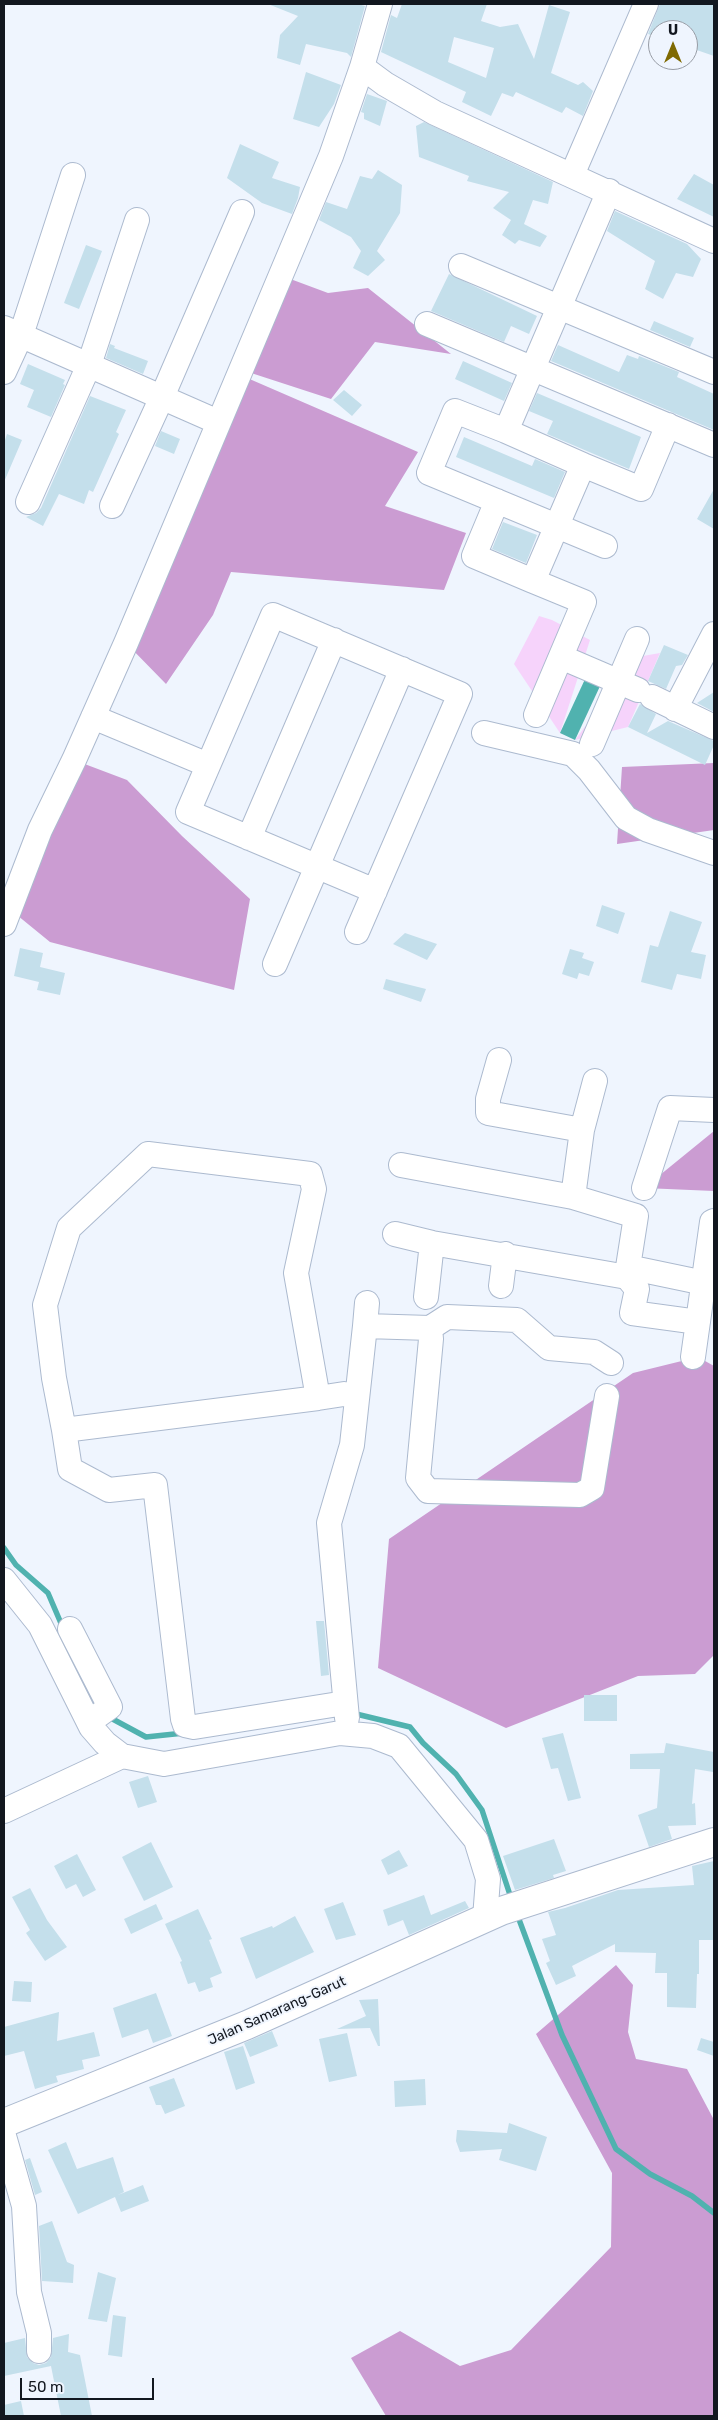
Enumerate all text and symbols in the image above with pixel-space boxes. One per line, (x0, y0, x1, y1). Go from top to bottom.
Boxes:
north arrow (648, 20, 698, 70)
text: U (668, 22, 678, 39)
street label: Jalan Samarang-Garut (205, 1973, 349, 2049)
scale bar (22, 2368, 156, 2400)
text: 50 m (28, 2378, 63, 2396)

